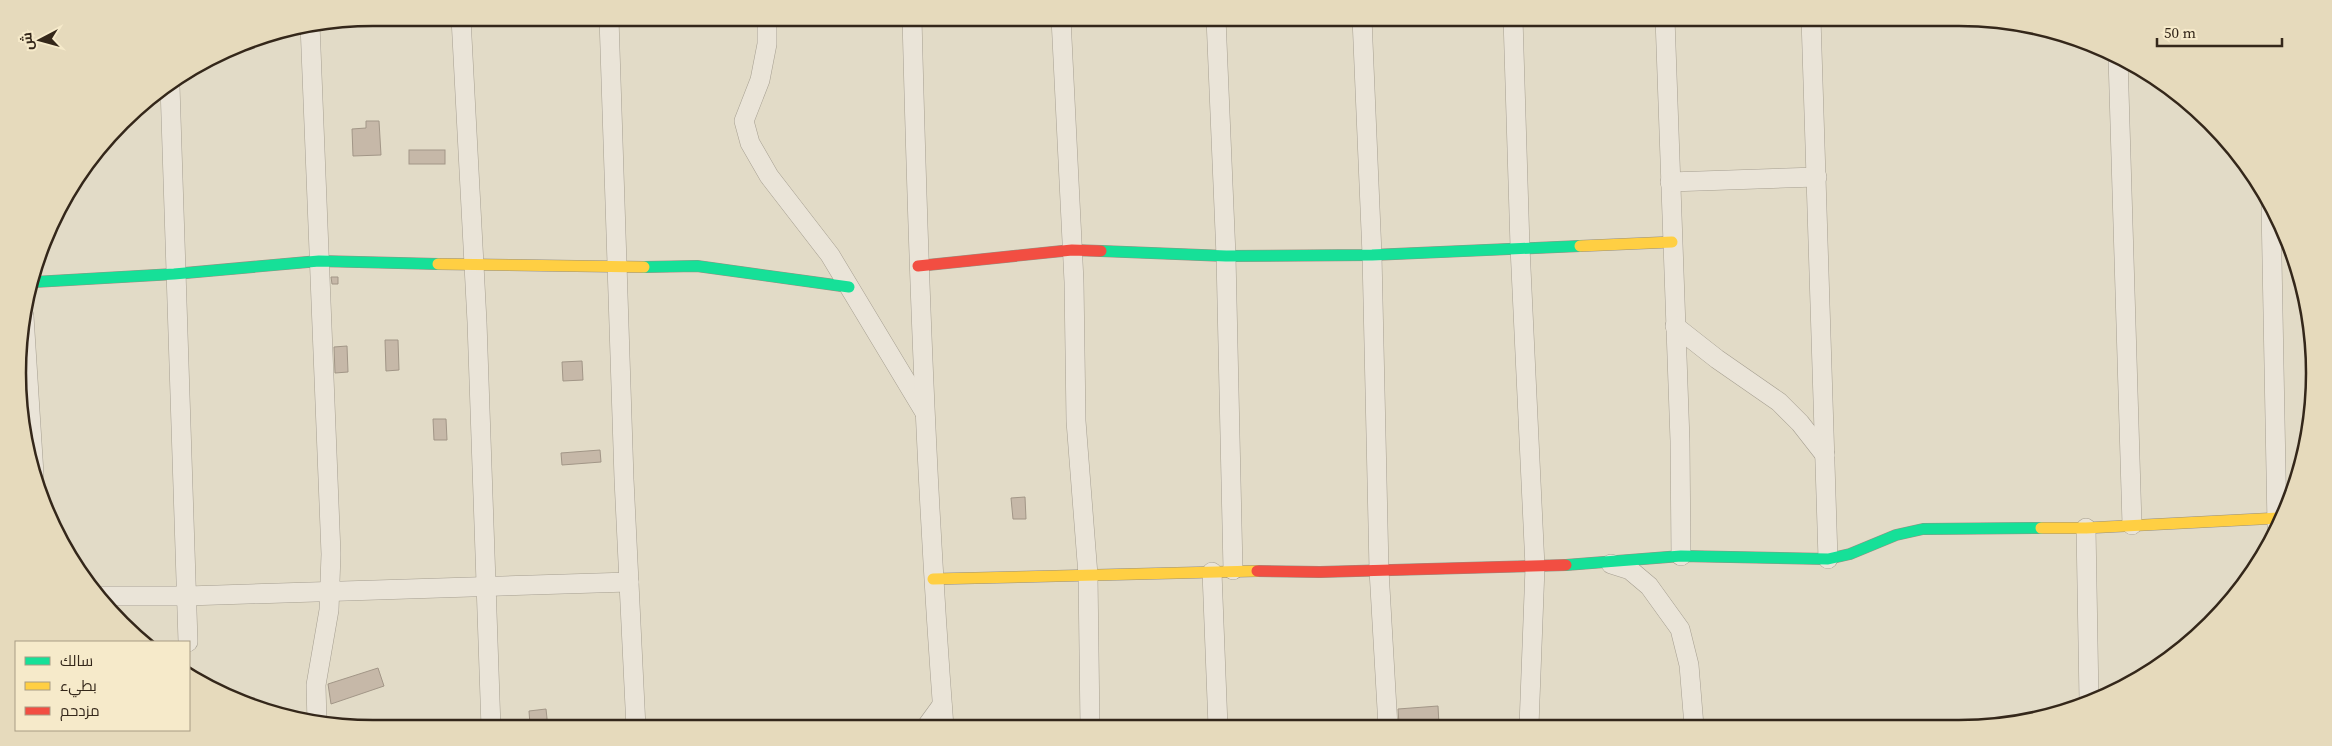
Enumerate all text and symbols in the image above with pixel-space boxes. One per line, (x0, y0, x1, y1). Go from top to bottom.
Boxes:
north arrow (15, 15, 65, 65)
scale bar (2157, 15, 2282, 47)
text: 50 m (2164, 22, 2196, 43)
text: ش (16, 31, 38, 51)
legend (15, 641, 190, 731)
text: سالك (60, 650, 93, 671)
text: بطيء (60, 675, 97, 698)
text: مزدحم (60, 700, 100, 721)

